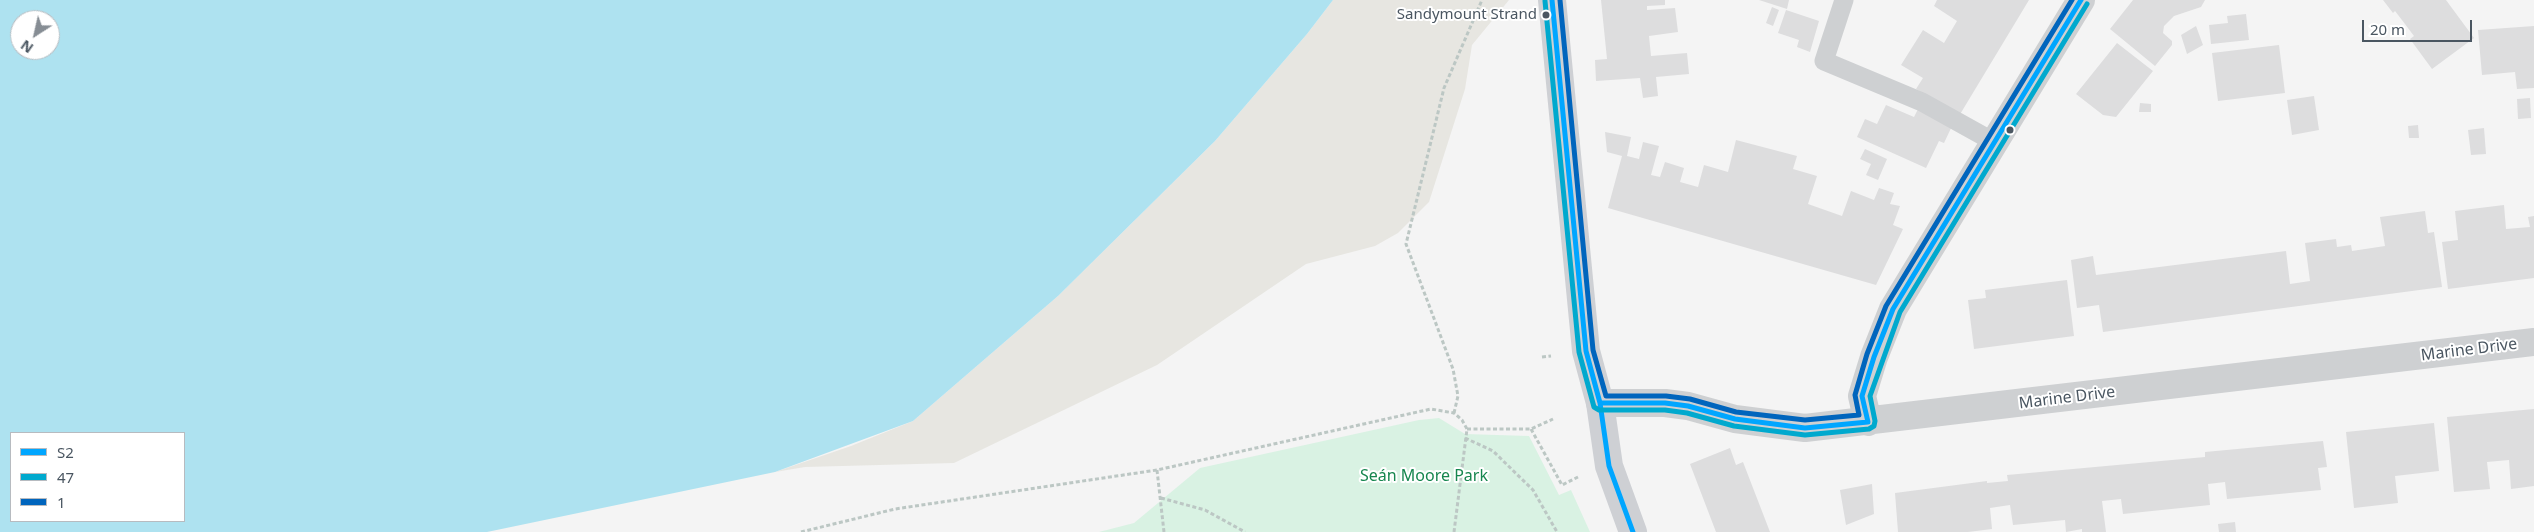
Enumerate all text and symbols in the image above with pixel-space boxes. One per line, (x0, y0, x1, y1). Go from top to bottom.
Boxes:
place label: Sandymount Strand (1397, 6, 1537, 24)
north arrow (10, 10, 60, 60)
marker: Sandymount Strand (1541, 10, 1551, 20)
scale bar (2364, 10, 2474, 42)
text: 20 m (2370, 19, 2405, 39)
text: N (17, 36, 37, 58)
unlabelled marker (2005, 125, 2015, 135)
street label: Marine Drive (2420, 335, 2518, 365)
street label: Marine Drive (2018, 383, 2116, 413)
legend (10, 432, 185, 522)
text: S2 (57, 442, 74, 462)
park label: Seán Moore Park (1360, 466, 1488, 486)
text: 47 (57, 467, 74, 487)
text: 1 (57, 492, 66, 512)

